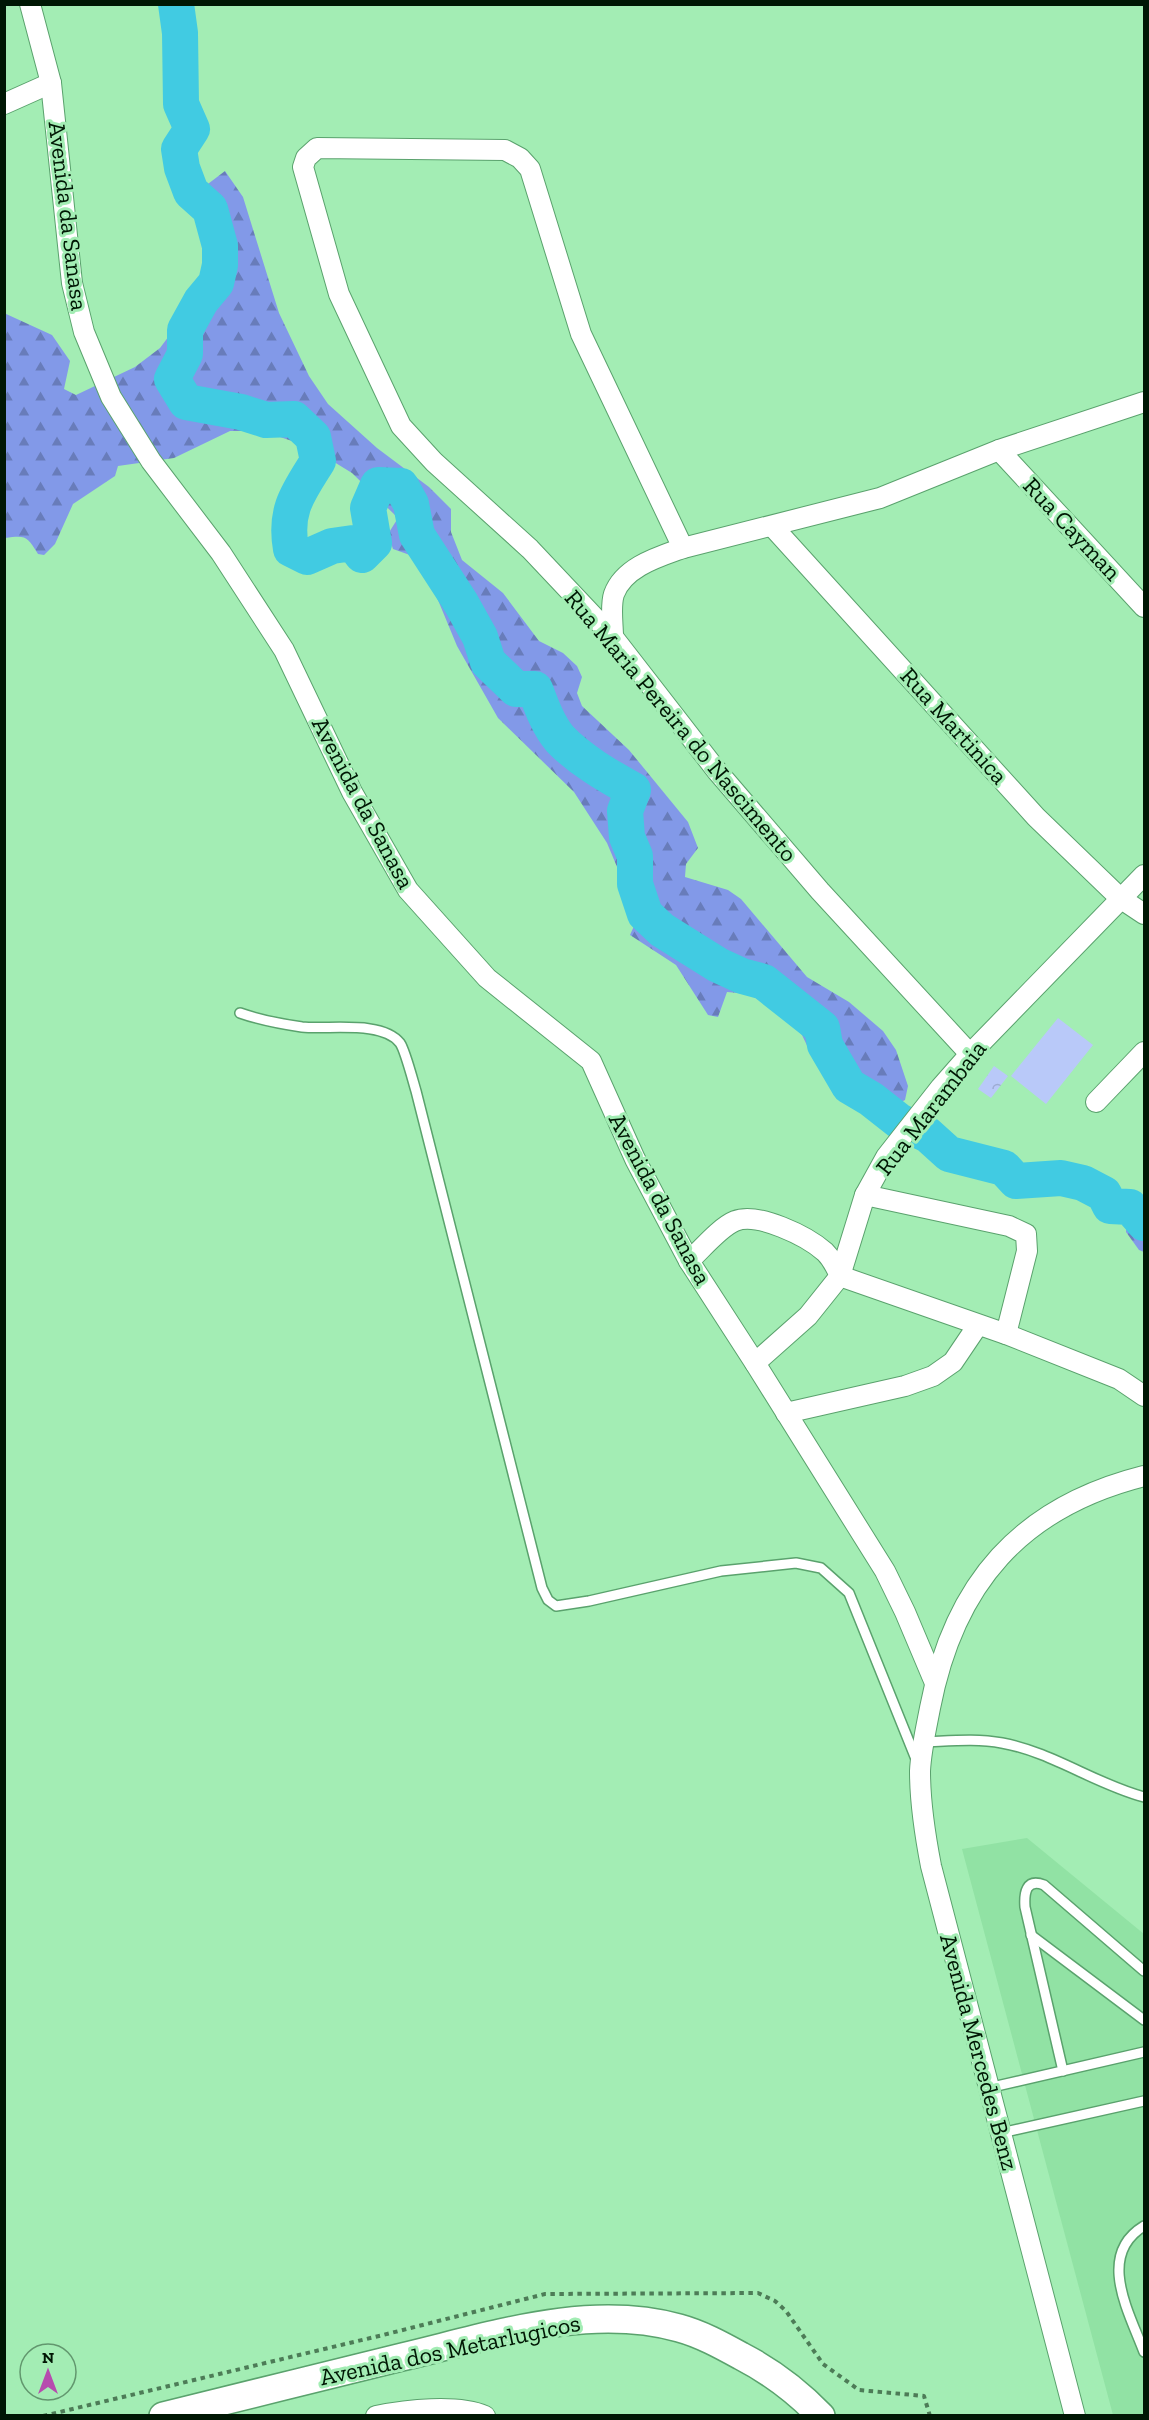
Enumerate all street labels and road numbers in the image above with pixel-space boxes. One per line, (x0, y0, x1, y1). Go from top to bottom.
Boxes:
street label: Avenida da Sanasa (43, 120, 95, 313)
street label: Rua Cayman (1017, 471, 1128, 586)
street label: Rua Maria Pereira do Nascimento (559, 584, 804, 868)
street label: Rua Martinica (895, 661, 1014, 790)
street label: Avenida da Sanasa (306, 712, 421, 894)
street label: Rua Marambaia (869, 1034, 992, 1181)
street label: Avenida da Sanasa (603, 1108, 718, 1290)
street label: Avenida Mercedes Benz (934, 1930, 1025, 2173)
street label: Avenida dos Metarlugicos (317, 2308, 583, 2391)

